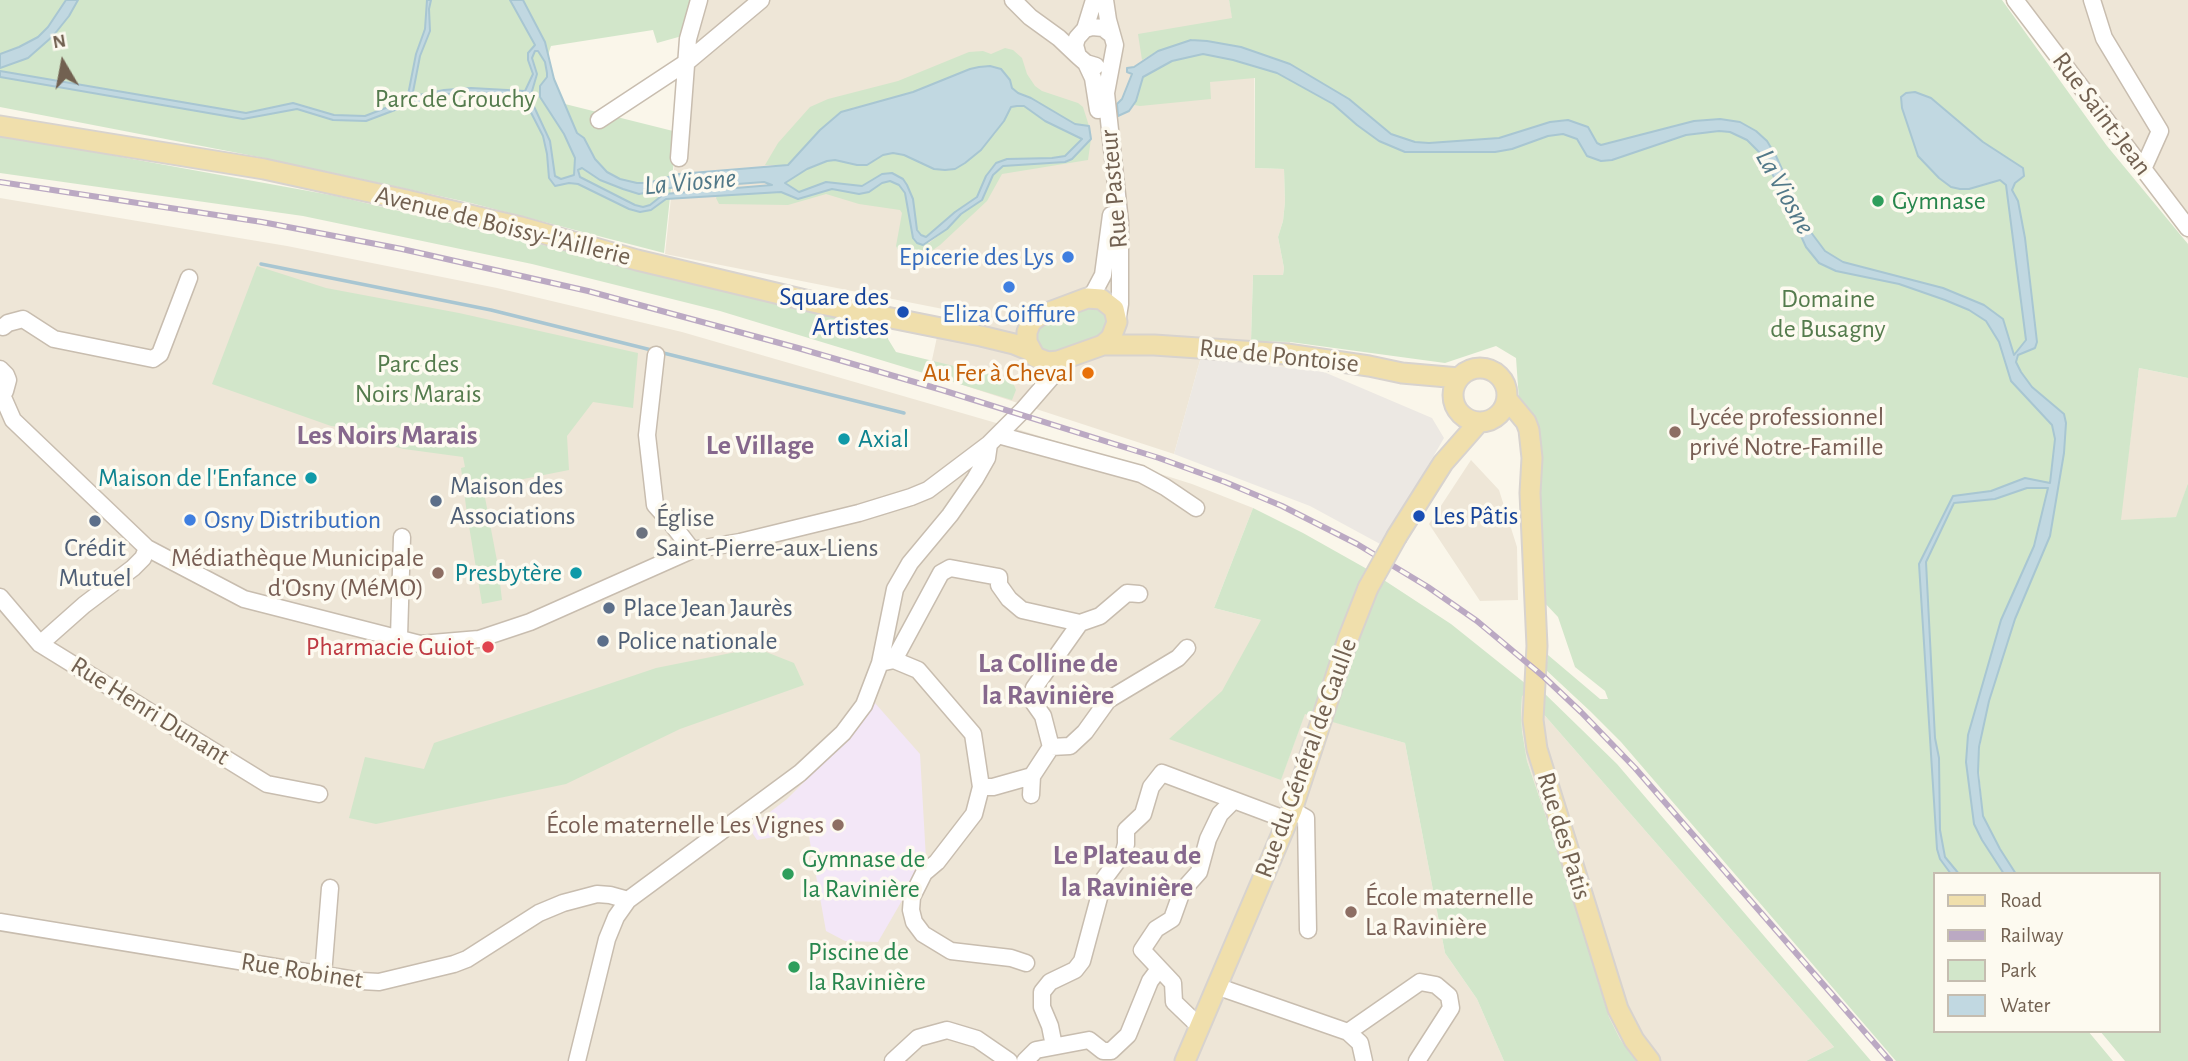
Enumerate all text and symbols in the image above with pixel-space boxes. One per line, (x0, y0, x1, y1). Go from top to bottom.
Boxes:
north arrow (28, 28, 98, 98)
text: N (51, 31, 67, 52)
street label: Rue Saint-Jean (2045, 46, 2159, 182)
park label: Parc de Grouchy (375, 83, 535, 115)
street label: Rue Pasteur (1093, 128, 1135, 250)
water label: La Viosne (1748, 143, 1822, 241)
water label: La Viosne (643, 161, 737, 203)
street label: Avenue de Boissy-l'Aillerie (372, 179, 634, 273)
place label: Gymnase (1892, 185, 1986, 217)
marker: Gymnase (1870, 193, 1886, 209)
place label: Epicerie des Lys (899, 241, 1054, 273)
marker: Epicerie des Lys (1060, 249, 1076, 265)
marker: Eliza Coiffure (1001, 279, 1017, 295)
place label: Square des Artistes (779, 281, 889, 342)
park label: Domaine de Busagny (1770, 283, 1886, 344)
place label: Eliza Coiffure (942, 298, 1076, 330)
marker: Square des Artistes (895, 304, 911, 320)
street label: Rue de Pontoise (1198, 332, 1360, 380)
park label: Parc des Noirs Marais (355, 348, 481, 410)
place label: Au Fer à Cheval (923, 357, 1074, 389)
marker: Au Fer à Cheval (1080, 365, 1096, 381)
place label: Lycée professionnel privé Notre-Famille (1689, 401, 1884, 462)
district label: Les Noirs Marais (296, 419, 478, 453)
place label: Axial (858, 423, 909, 455)
marker: Lycée professionnel privé Notre-Famille (1667, 424, 1683, 440)
district label: Le Village (706, 429, 814, 463)
marker: Axial (836, 431, 852, 447)
place label: Maison de l'Enfance (98, 462, 297, 494)
marker: Maison de l'Enfance (303, 470, 319, 486)
place label: Maison des Associations (450, 470, 575, 532)
marker: Maison des Associations (428, 493, 444, 509)
place label: Les Pâtis (1433, 500, 1518, 532)
place label: Église Saint-Pierre-aux-Liens (656, 502, 878, 564)
place label: Osny Distribution (204, 504, 381, 536)
marker: Les Pâtis (1411, 508, 1427, 524)
marker: Osny Distribution (182, 512, 198, 528)
marker: Crédit Mutuel (87, 513, 103, 529)
marker: Église Saint-Pierre-aux-Liens (634, 525, 650, 541)
place label: Crédit Mutuel (58, 532, 132, 594)
place label: Médiathèque Municipale d'Osny (MéMO) (171, 542, 424, 604)
place label: Presbytère (454, 557, 562, 589)
marker: Médiathèque Municipale d'Osny (MéMO) (430, 565, 446, 581)
marker: Presbytère (568, 565, 584, 581)
place label: Place Jean Jaurès (623, 592, 793, 624)
marker: Place Jean Jaurès (601, 600, 617, 616)
place label: Police nationale (617, 625, 778, 657)
place label: Pharmacie Guiot (306, 631, 474, 663)
marker: Police nationale (595, 633, 611, 649)
street label: Rue du Général de Gaulle (1248, 634, 1364, 882)
marker: Pharmacie Guiot (480, 639, 496, 655)
district label: La Colline de la Ravinière (978, 647, 1118, 713)
street label: Rue Henri Dunant (65, 650, 235, 772)
street label: Rue des Patis (1530, 768, 1598, 904)
place label: École maternelle Les Vignes (546, 809, 824, 841)
marker: École maternelle Les Vignes (830, 817, 846, 833)
district label: Le Plateau de la Ravinière (1053, 839, 1201, 905)
place label: Gymnase de la Ravinière (802, 843, 925, 904)
marker: Gymnase de la Ravinière (780, 866, 796, 882)
legend (1932, 872, 2160, 1033)
place label: École maternelle La Ravinière (1365, 881, 1534, 942)
text: Road (2000, 890, 2042, 911)
marker: École maternelle La Ravinière (1343, 904, 1359, 920)
text: Railway (2000, 925, 2063, 946)
place label: Piscine de la Ravinière (808, 936, 926, 998)
street label: Rue Robinet (239, 946, 365, 996)
marker: Piscine de la Ravinière (786, 959, 802, 975)
text: Park (2000, 960, 2036, 981)
text: Water (2000, 995, 2050, 1016)

